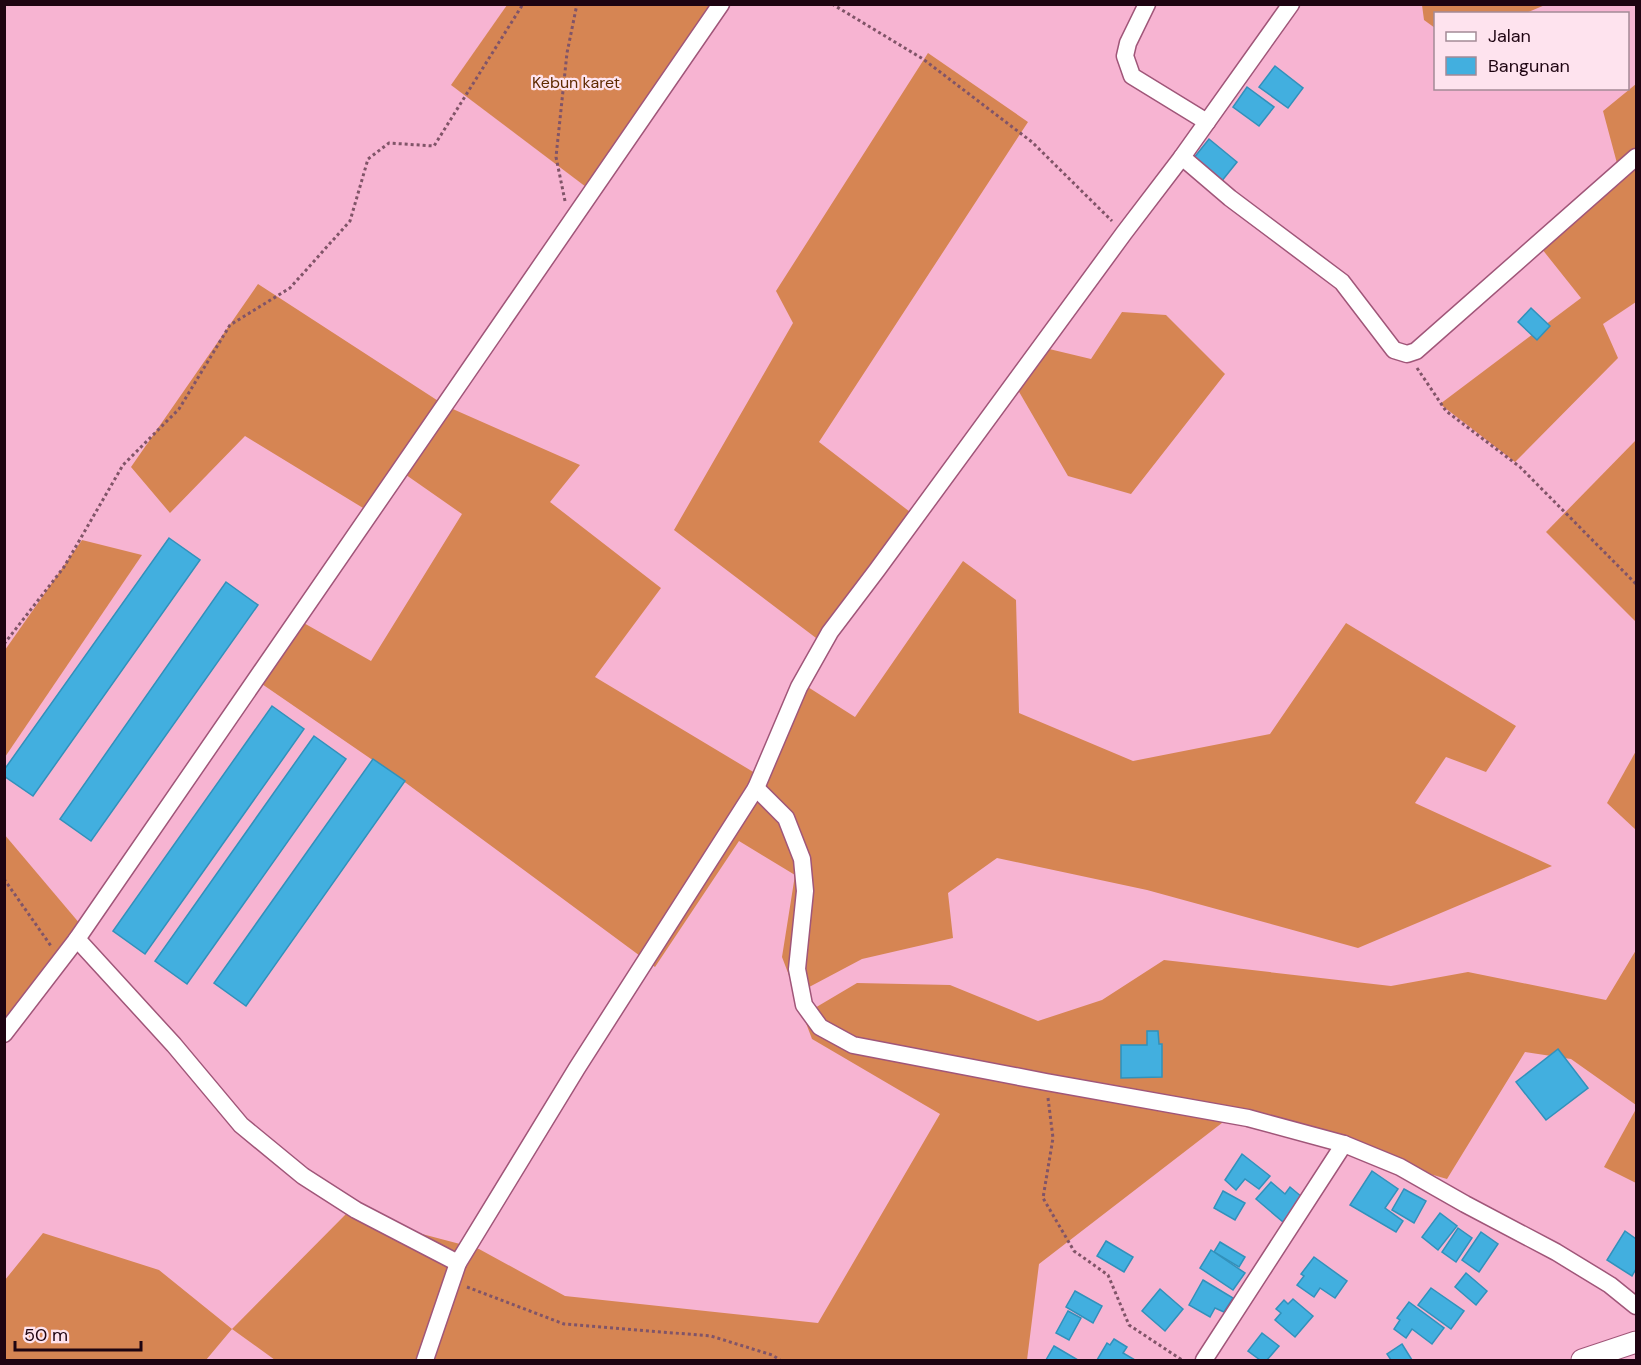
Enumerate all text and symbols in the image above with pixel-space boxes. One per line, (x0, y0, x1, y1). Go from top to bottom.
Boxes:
legend (1434, 12, 1629, 90)
text: Jalan (1488, 24, 1531, 48)
text: Bangunan (1488, 54, 1570, 78)
park label: Kebun karet (532, 72, 620, 93)
scale bar (15, 1314, 141, 1352)
text: 50 m (24, 1323, 68, 1347)

